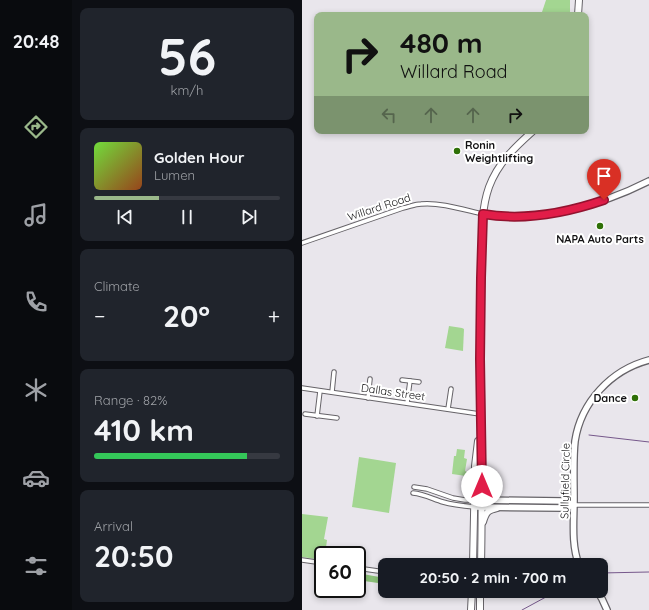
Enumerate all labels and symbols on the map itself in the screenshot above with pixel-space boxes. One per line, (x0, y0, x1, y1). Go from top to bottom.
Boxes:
place label: Ronin Weightlifting (465, 138, 533, 165)
marker: Ronin Weightlifting (452, 146, 462, 156)
pin (587, 159, 621, 200)
street label: Willard Road (346, 190, 412, 224)
marker: NAPA Auto Parts (595, 221, 605, 231)
place label: NAPA Auto Parts (556, 232, 644, 246)
street label: Dallas Street (360, 381, 426, 403)
place label: Dance (593, 391, 628, 405)
marker: Dance (630, 393, 640, 403)
street label: Sullyfield Circle (557, 443, 573, 519)
position arrow (461, 465, 503, 507)
speed limit sign: 60 (314, 546, 366, 598)

